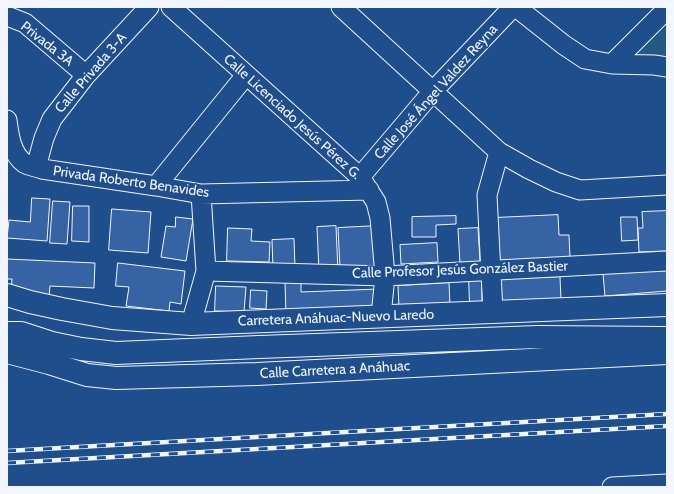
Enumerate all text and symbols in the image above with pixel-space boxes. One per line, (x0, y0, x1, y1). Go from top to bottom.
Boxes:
street label: Privada 3A (17, 18, 77, 70)
street label: Calle José Ángel Valdez Reyna (371, 21, 501, 163)
street label: Calle Privada 3-A (52, 29, 130, 117)
street label: Calle Licenciado Jesús Pérez G. (220, 51, 364, 183)
street label: Privada Roberto Benavides (52, 163, 210, 201)
street label: Calle Profesor Jesús González Bastier (352, 258, 568, 282)
street label: Carretera Anáhuac-Nuevo Laredo (238, 306, 434, 330)
street label: Calle Carretera a Anáhuac (259, 358, 411, 382)

